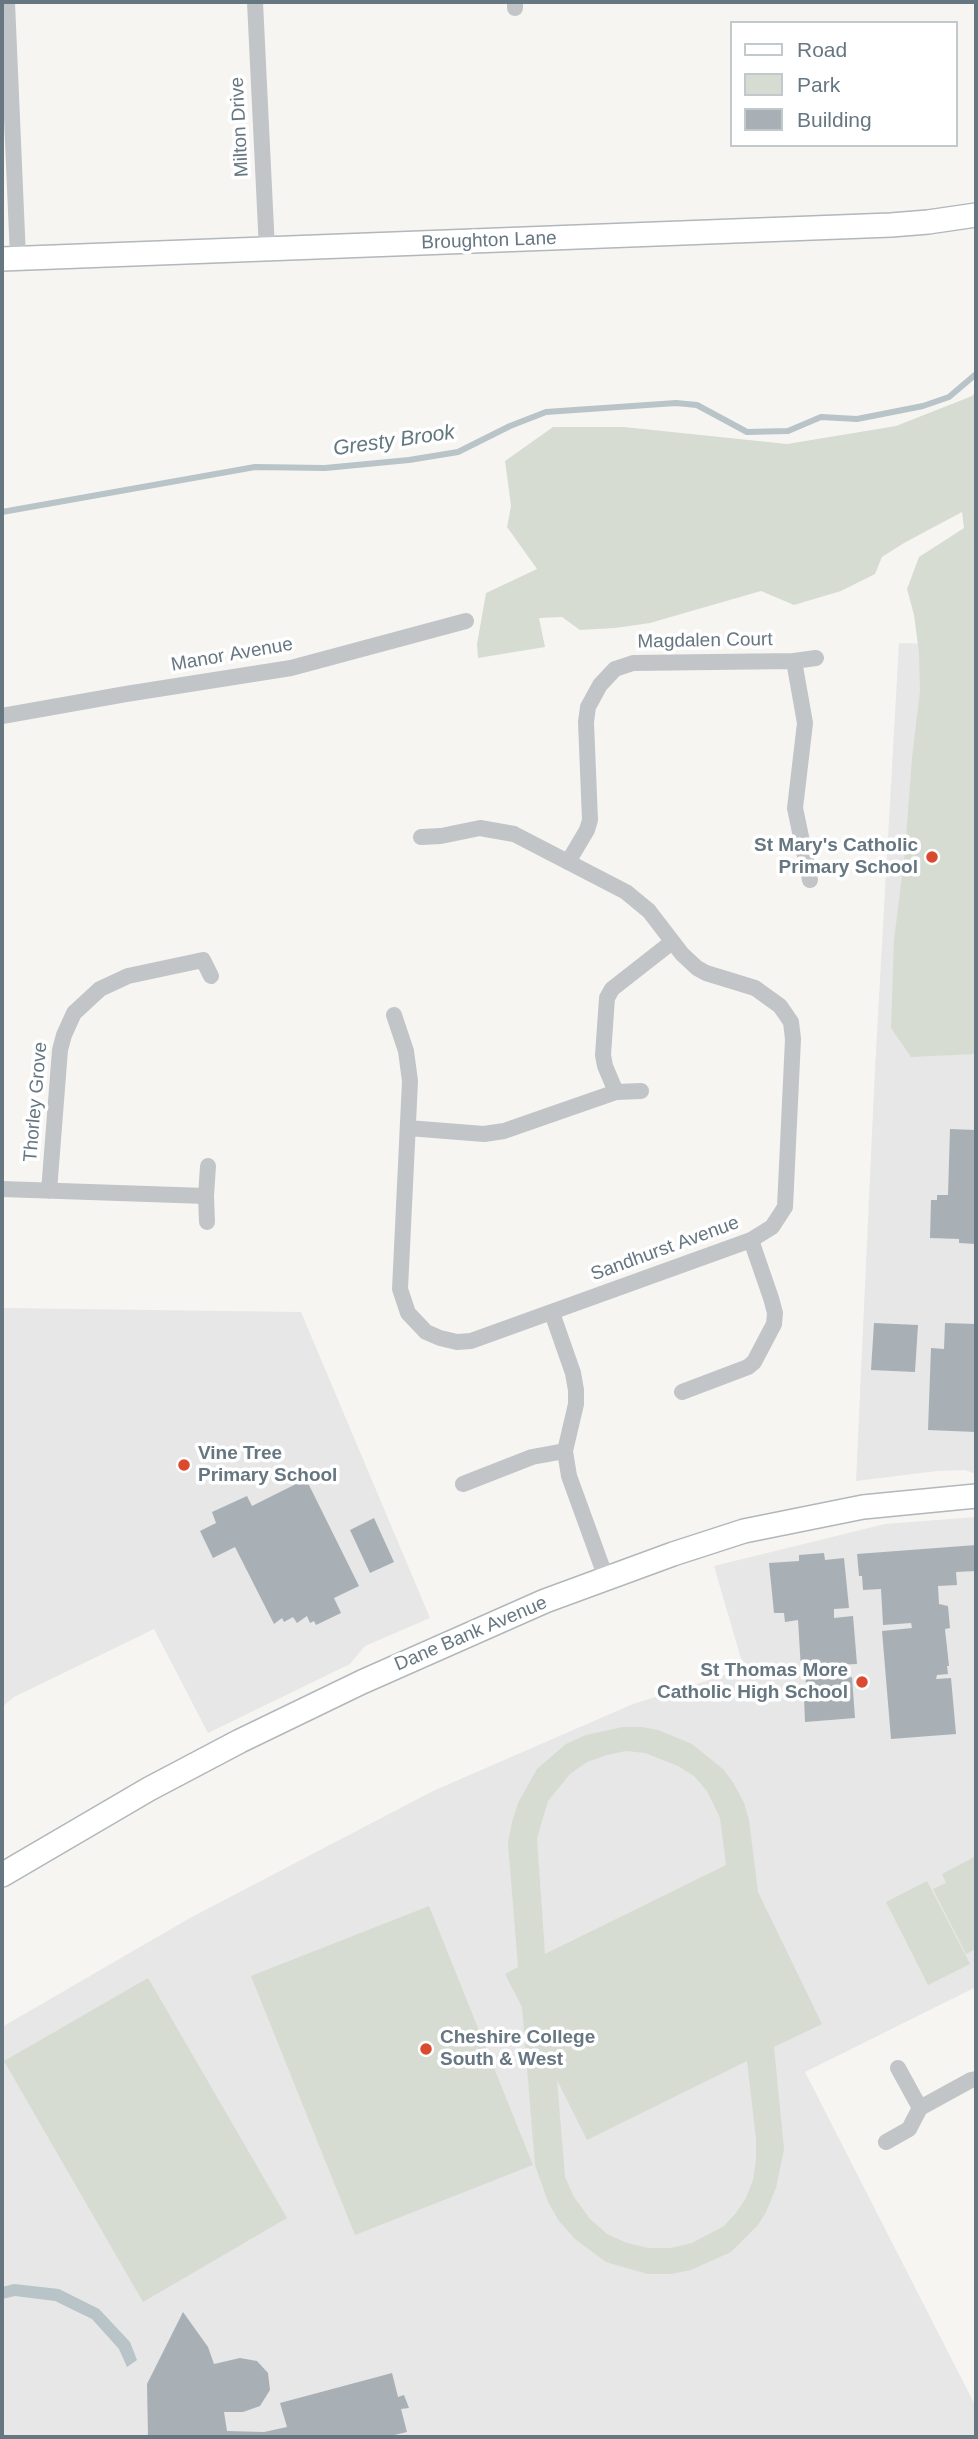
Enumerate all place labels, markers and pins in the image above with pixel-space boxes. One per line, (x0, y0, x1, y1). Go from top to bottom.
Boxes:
place label: St Mary's Catholic Primary School (754, 835, 918, 879)
marker: St Mary's Catholic Primary School (924, 849, 940, 865)
place label: Vine Tree Primary School (198, 1443, 337, 1487)
marker: Vine Tree Primary School (176, 1457, 192, 1473)
place label: St Thomas More Catholic High School (657, 1660, 848, 1704)
marker: St Thomas More Catholic High School (854, 1674, 870, 1690)
place label: Cheshire College South & West (440, 2027, 595, 2071)
marker: Cheshire College South & West (418, 2041, 434, 2057)

